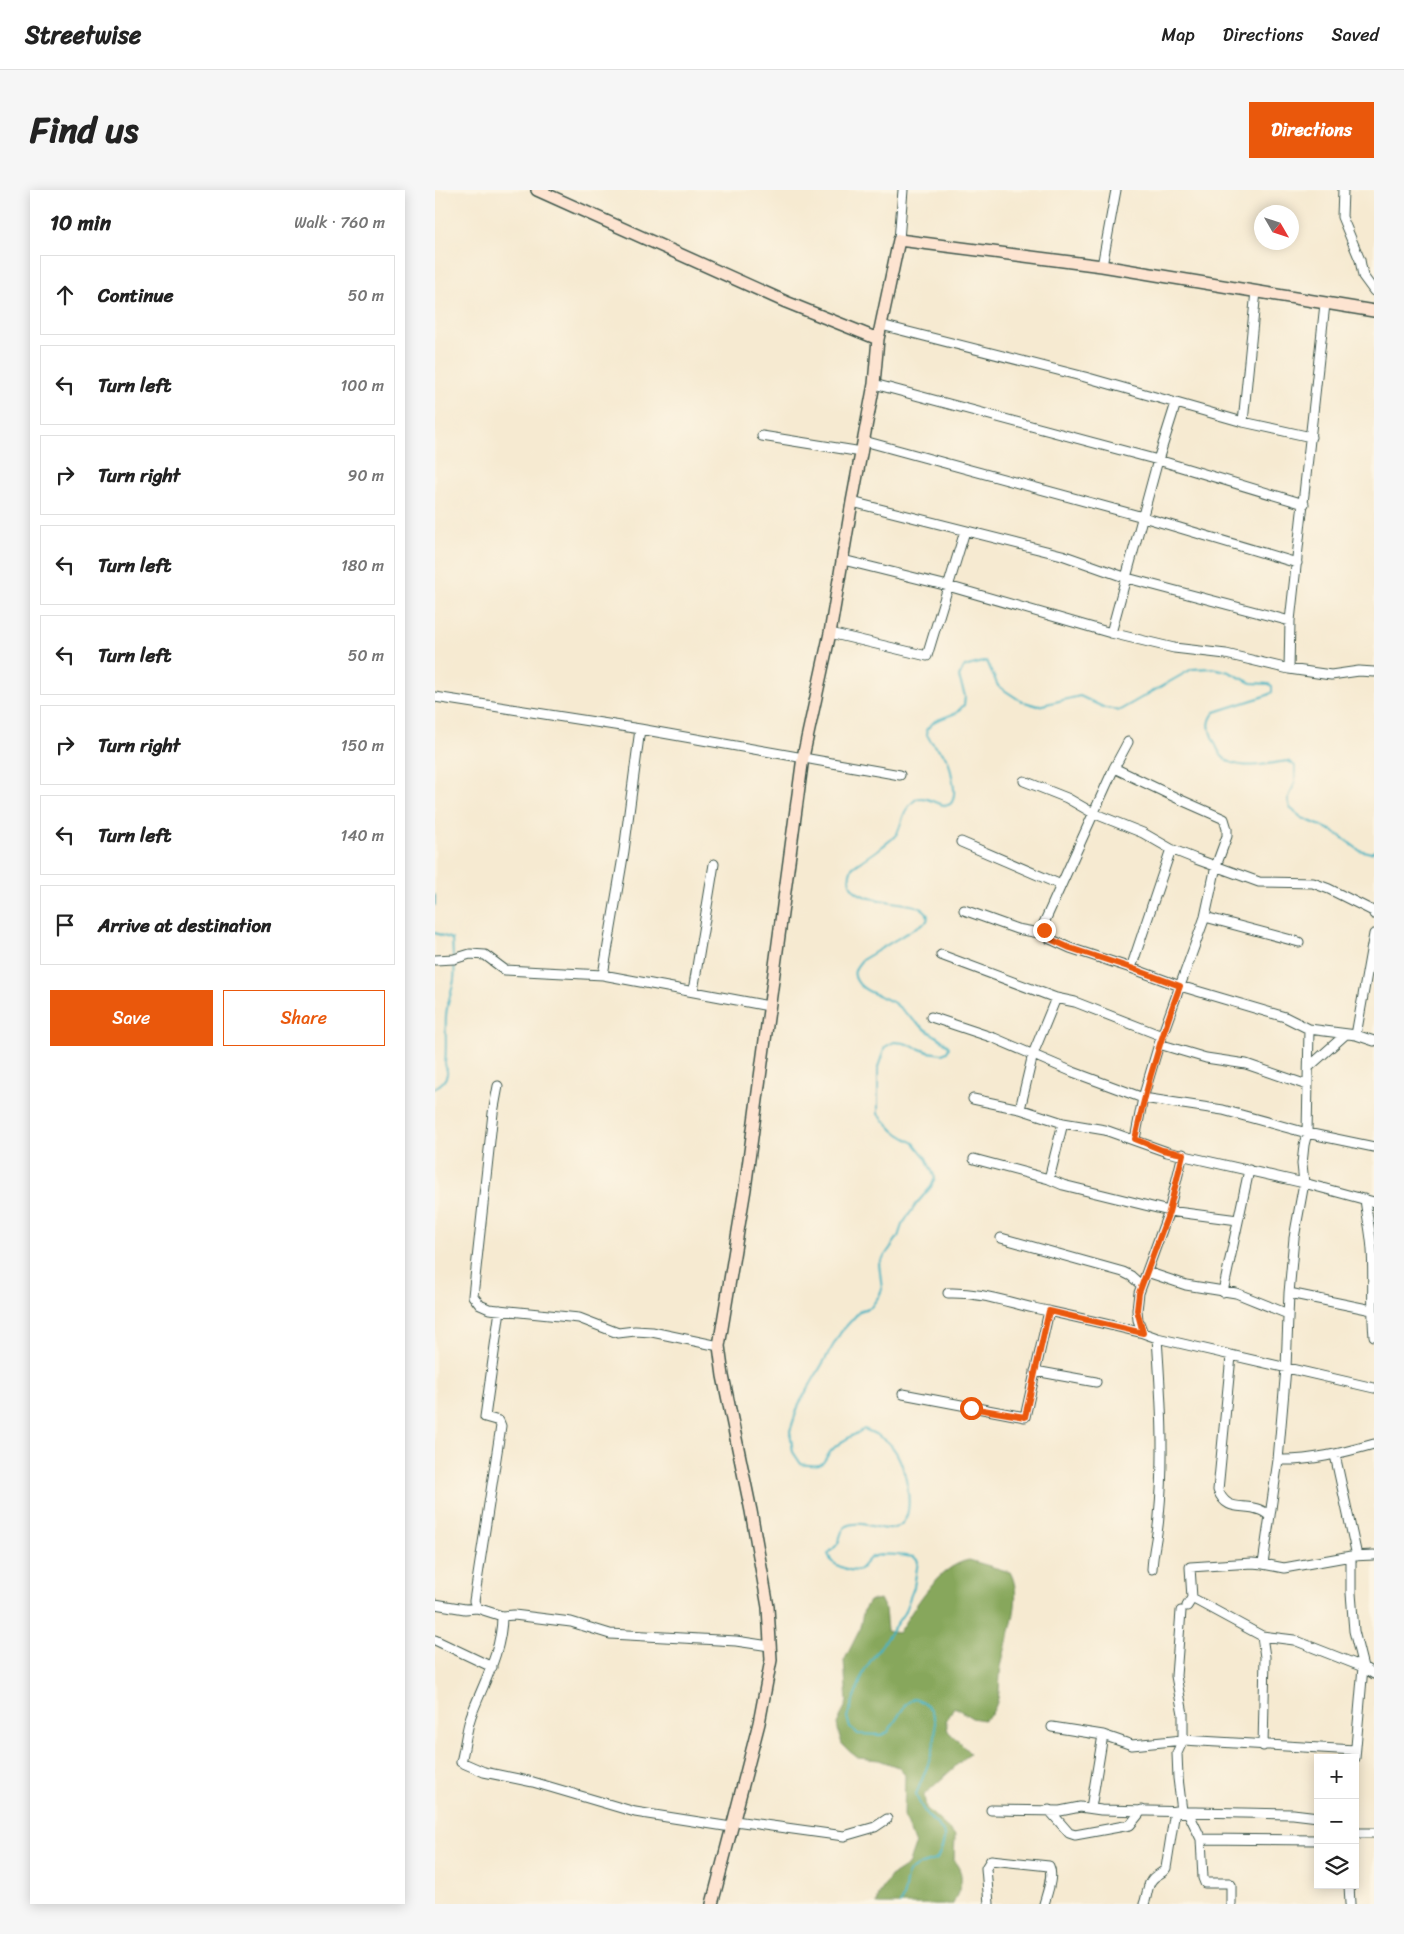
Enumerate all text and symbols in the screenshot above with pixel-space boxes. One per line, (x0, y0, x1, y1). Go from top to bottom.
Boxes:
text: Streetwise (25, 14, 141, 56)
text: Map (1162, 19, 1195, 51)
text: Directions (1223, 19, 1304, 51)
text: Saved (1332, 19, 1379, 51)
text: Find us (30, 99, 138, 161)
button: Directions (1249, 102, 1374, 158)
text: 10 min (50, 204, 111, 242)
north arrow (1254, 205, 1299, 250)
text: Walk · 760 m (294, 208, 385, 237)
text: Continue (98, 279, 174, 312)
icon: ahead (51, 281, 79, 309)
text: 50 m (348, 281, 384, 310)
text: Turn left (98, 369, 171, 402)
icon: left (51, 371, 79, 399)
text: 100 m (340, 371, 384, 400)
text: Turn right (98, 459, 180, 492)
icon: right (51, 461, 79, 489)
text: 90 m (348, 461, 384, 490)
text: Turn left (98, 549, 171, 582)
icon: left (51, 551, 79, 579)
text: 180 m (341, 551, 384, 580)
text: Turn left (98, 639, 171, 672)
icon: left (51, 641, 79, 669)
text: 50 m (348, 641, 384, 670)
text: Turn right (98, 729, 180, 762)
icon: right (51, 731, 79, 759)
text: 150 m (341, 731, 384, 760)
text: Turn left (98, 819, 171, 852)
icon: left (51, 821, 79, 849)
text: 140 m (341, 821, 384, 850)
text: Arrive at destination (98, 909, 271, 942)
icon: arrive (51, 911, 79, 939)
route end (1033, 919, 1056, 942)
button: Save (50, 990, 213, 1046)
button: Share (223, 990, 385, 1046)
route start (960, 1397, 983, 1420)
map controls (1314, 1754, 1359, 1889)
button: + (1314, 1754, 1359, 1799)
button: − (1314, 1799, 1359, 1844)
button: layers (1314, 1844, 1359, 1889)

